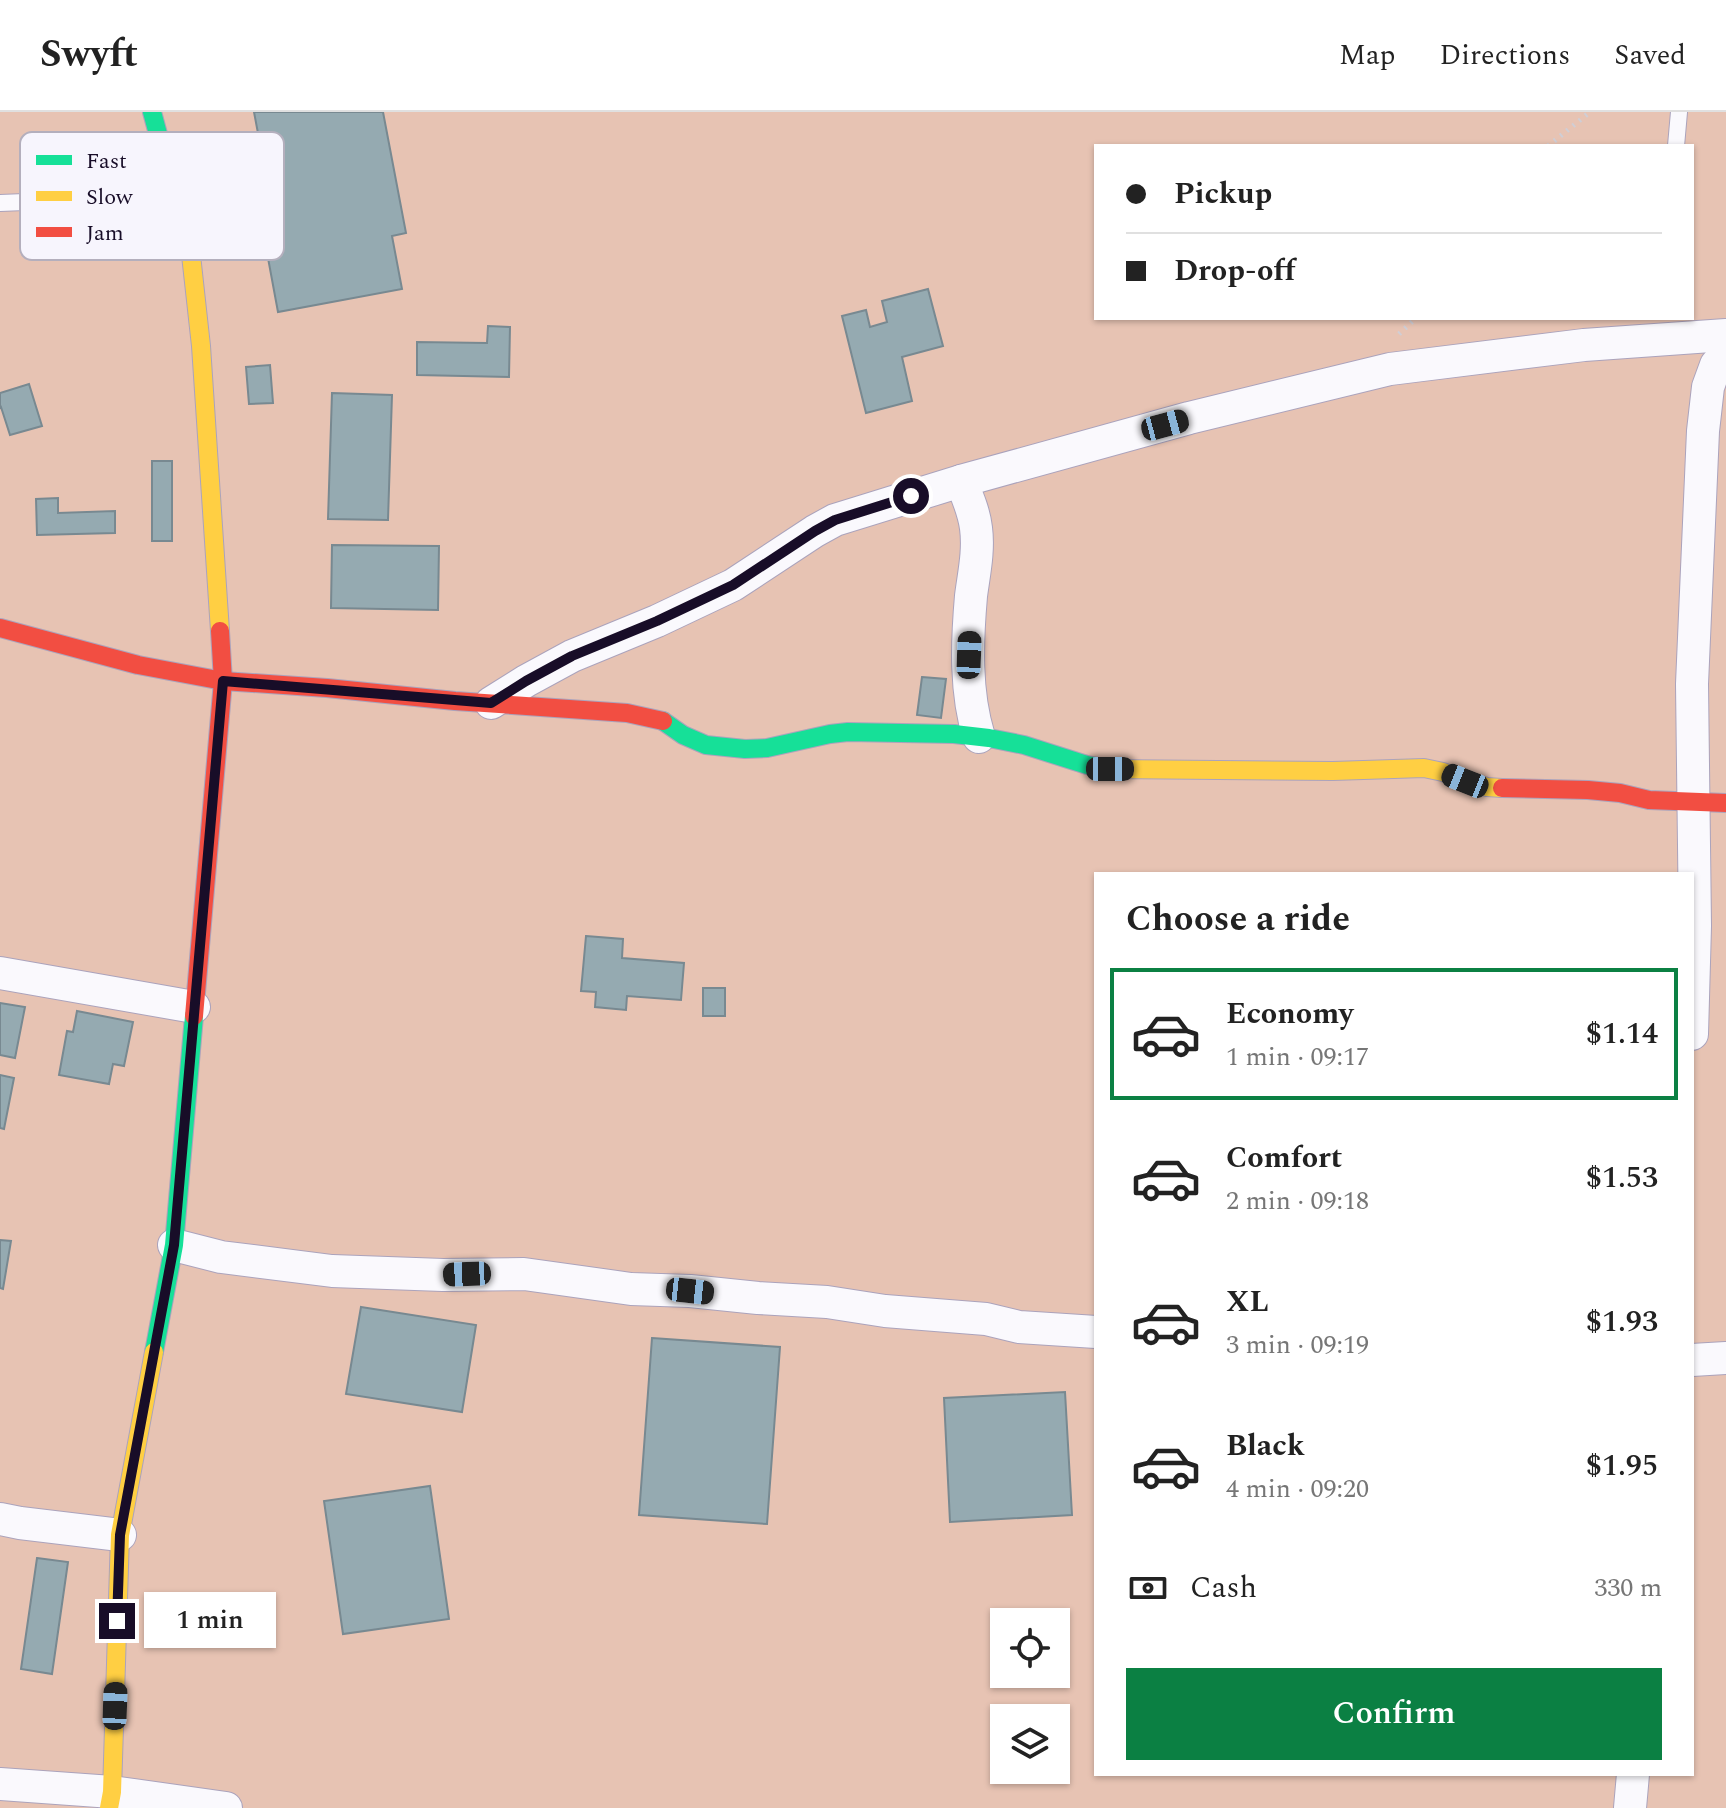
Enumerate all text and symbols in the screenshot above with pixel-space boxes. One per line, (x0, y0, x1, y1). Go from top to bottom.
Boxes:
text: Swyft (40, 26, 138, 84)
text: Map (1339, 34, 1396, 77)
text: Directions (1440, 34, 1570, 77)
text: Saved (1614, 34, 1686, 77)
legend (20, 132, 284, 260)
text: Fast (86, 145, 127, 178)
text: Pickup (1174, 171, 1272, 217)
text: Slow (86, 181, 134, 214)
text: Jam (86, 217, 124, 250)
text: Drop-off (1174, 248, 1295, 294)
car (1139, 407, 1191, 443)
route start (893, 478, 929, 514)
car (956, 631, 982, 679)
car (1086, 757, 1134, 781)
car (1438, 761, 1492, 801)
text: Choose a ride (1126, 892, 1350, 947)
text: Economy (1226, 991, 1353, 1037)
icon: car (1130, 998, 1202, 1070)
text: $1.14 (1586, 1011, 1658, 1057)
text: 1 min · 09:17 (1226, 1037, 1369, 1077)
text: Comfort (1226, 1135, 1342, 1181)
icon: car (1130, 1142, 1202, 1214)
text: $1.53 (1586, 1155, 1658, 1201)
text: 2 min · 09:18 (1226, 1181, 1369, 1221)
car (443, 1261, 491, 1287)
car (665, 1277, 715, 1305)
text: XL (1226, 1279, 1269, 1325)
icon: car (1130, 1286, 1202, 1358)
text: $1.93 (1586, 1299, 1658, 1345)
text: 3 min · 09:19 (1226, 1325, 1369, 1365)
text: Black (1226, 1423, 1305, 1469)
icon: car (1130, 1430, 1202, 1502)
text: $1.95 (1586, 1443, 1658, 1489)
text: 4 min · 09:20 (1226, 1469, 1369, 1509)
text: Cash (1190, 1565, 1257, 1611)
icon: cash (1126, 1566, 1170, 1610)
text: 330 m (1594, 1568, 1662, 1608)
callout: 1 min (145, 1593, 277, 1649)
text: 1 min (176, 1600, 244, 1640)
route end (99, 1603, 135, 1639)
map controls (990, 1608, 1070, 1784)
button: locate (990, 1608, 1070, 1688)
button: Confirm (1126, 1668, 1662, 1760)
car (102, 1682, 128, 1730)
button: layers (990, 1704, 1070, 1784)

